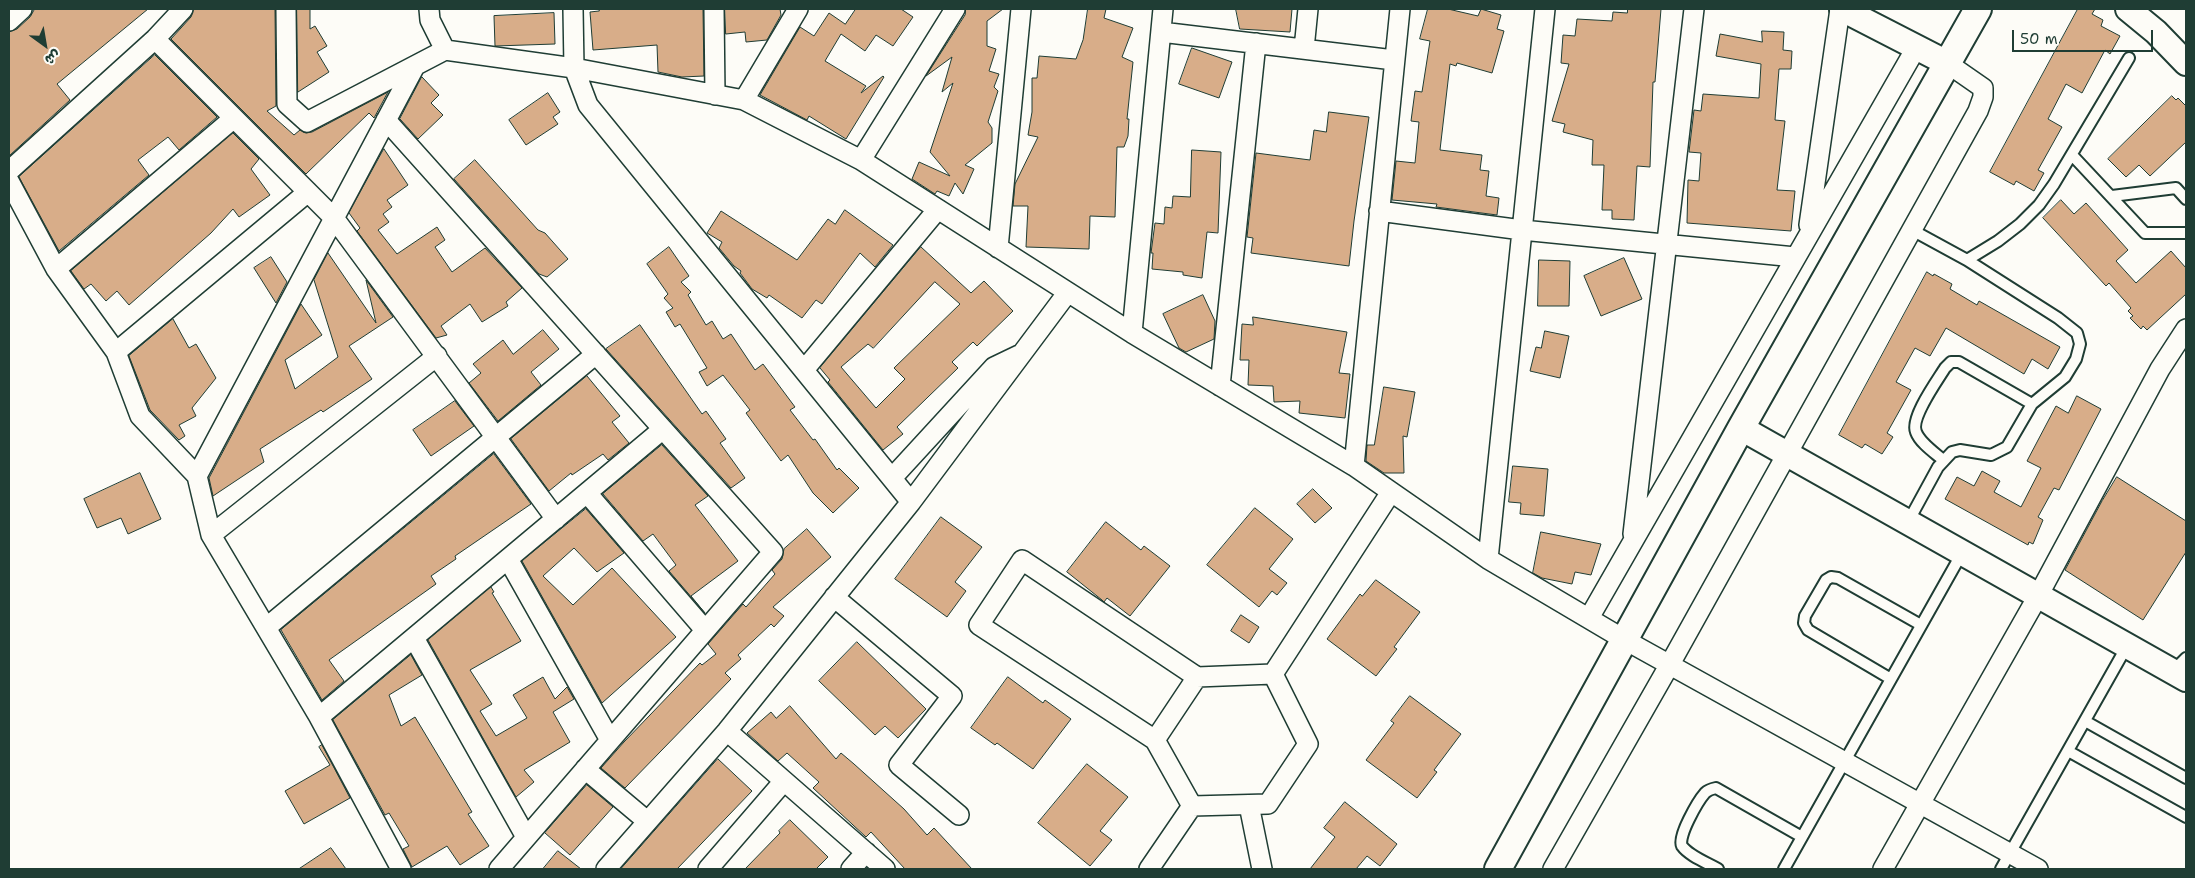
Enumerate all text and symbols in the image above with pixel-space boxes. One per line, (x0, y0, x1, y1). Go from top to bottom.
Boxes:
north arrow (20, 20, 70, 70)
scale bar (2015, 20, 2156, 52)
text: 50 m (2020, 29, 2058, 49)
text: ش (42, 46, 64, 69)

